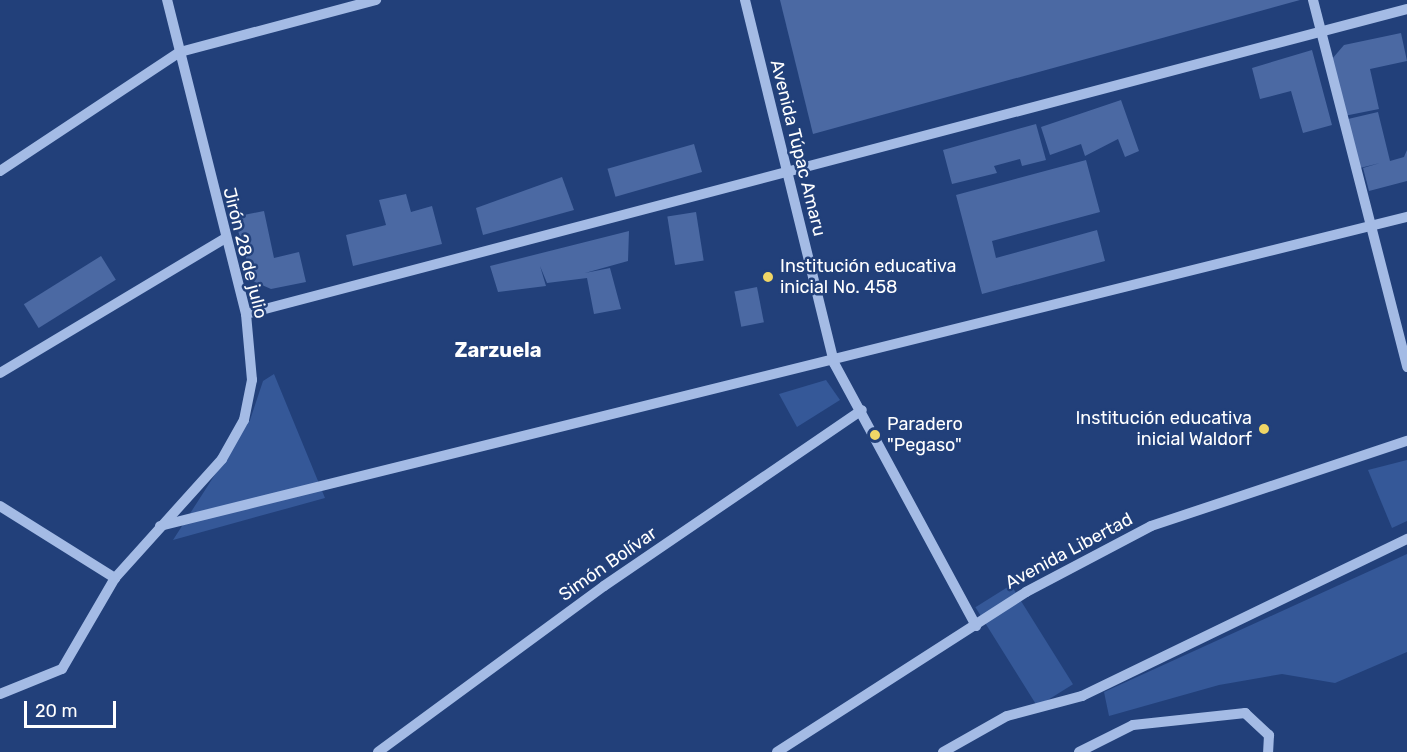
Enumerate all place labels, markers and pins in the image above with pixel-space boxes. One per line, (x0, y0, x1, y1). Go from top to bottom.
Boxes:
place label: Institución educativa inicial No. 458 (780, 256, 957, 298)
marker: Institución educativa inicial No. 458 (761, 270, 775, 284)
place label: Institución educativa inicial Waldorf (1075, 408, 1252, 450)
place label: Paradero "Pegaso" (887, 414, 963, 456)
marker: Institución educativa inicial Waldorf (1257, 422, 1271, 436)
marker: Paradero "Pegaso" (868, 428, 882, 442)

